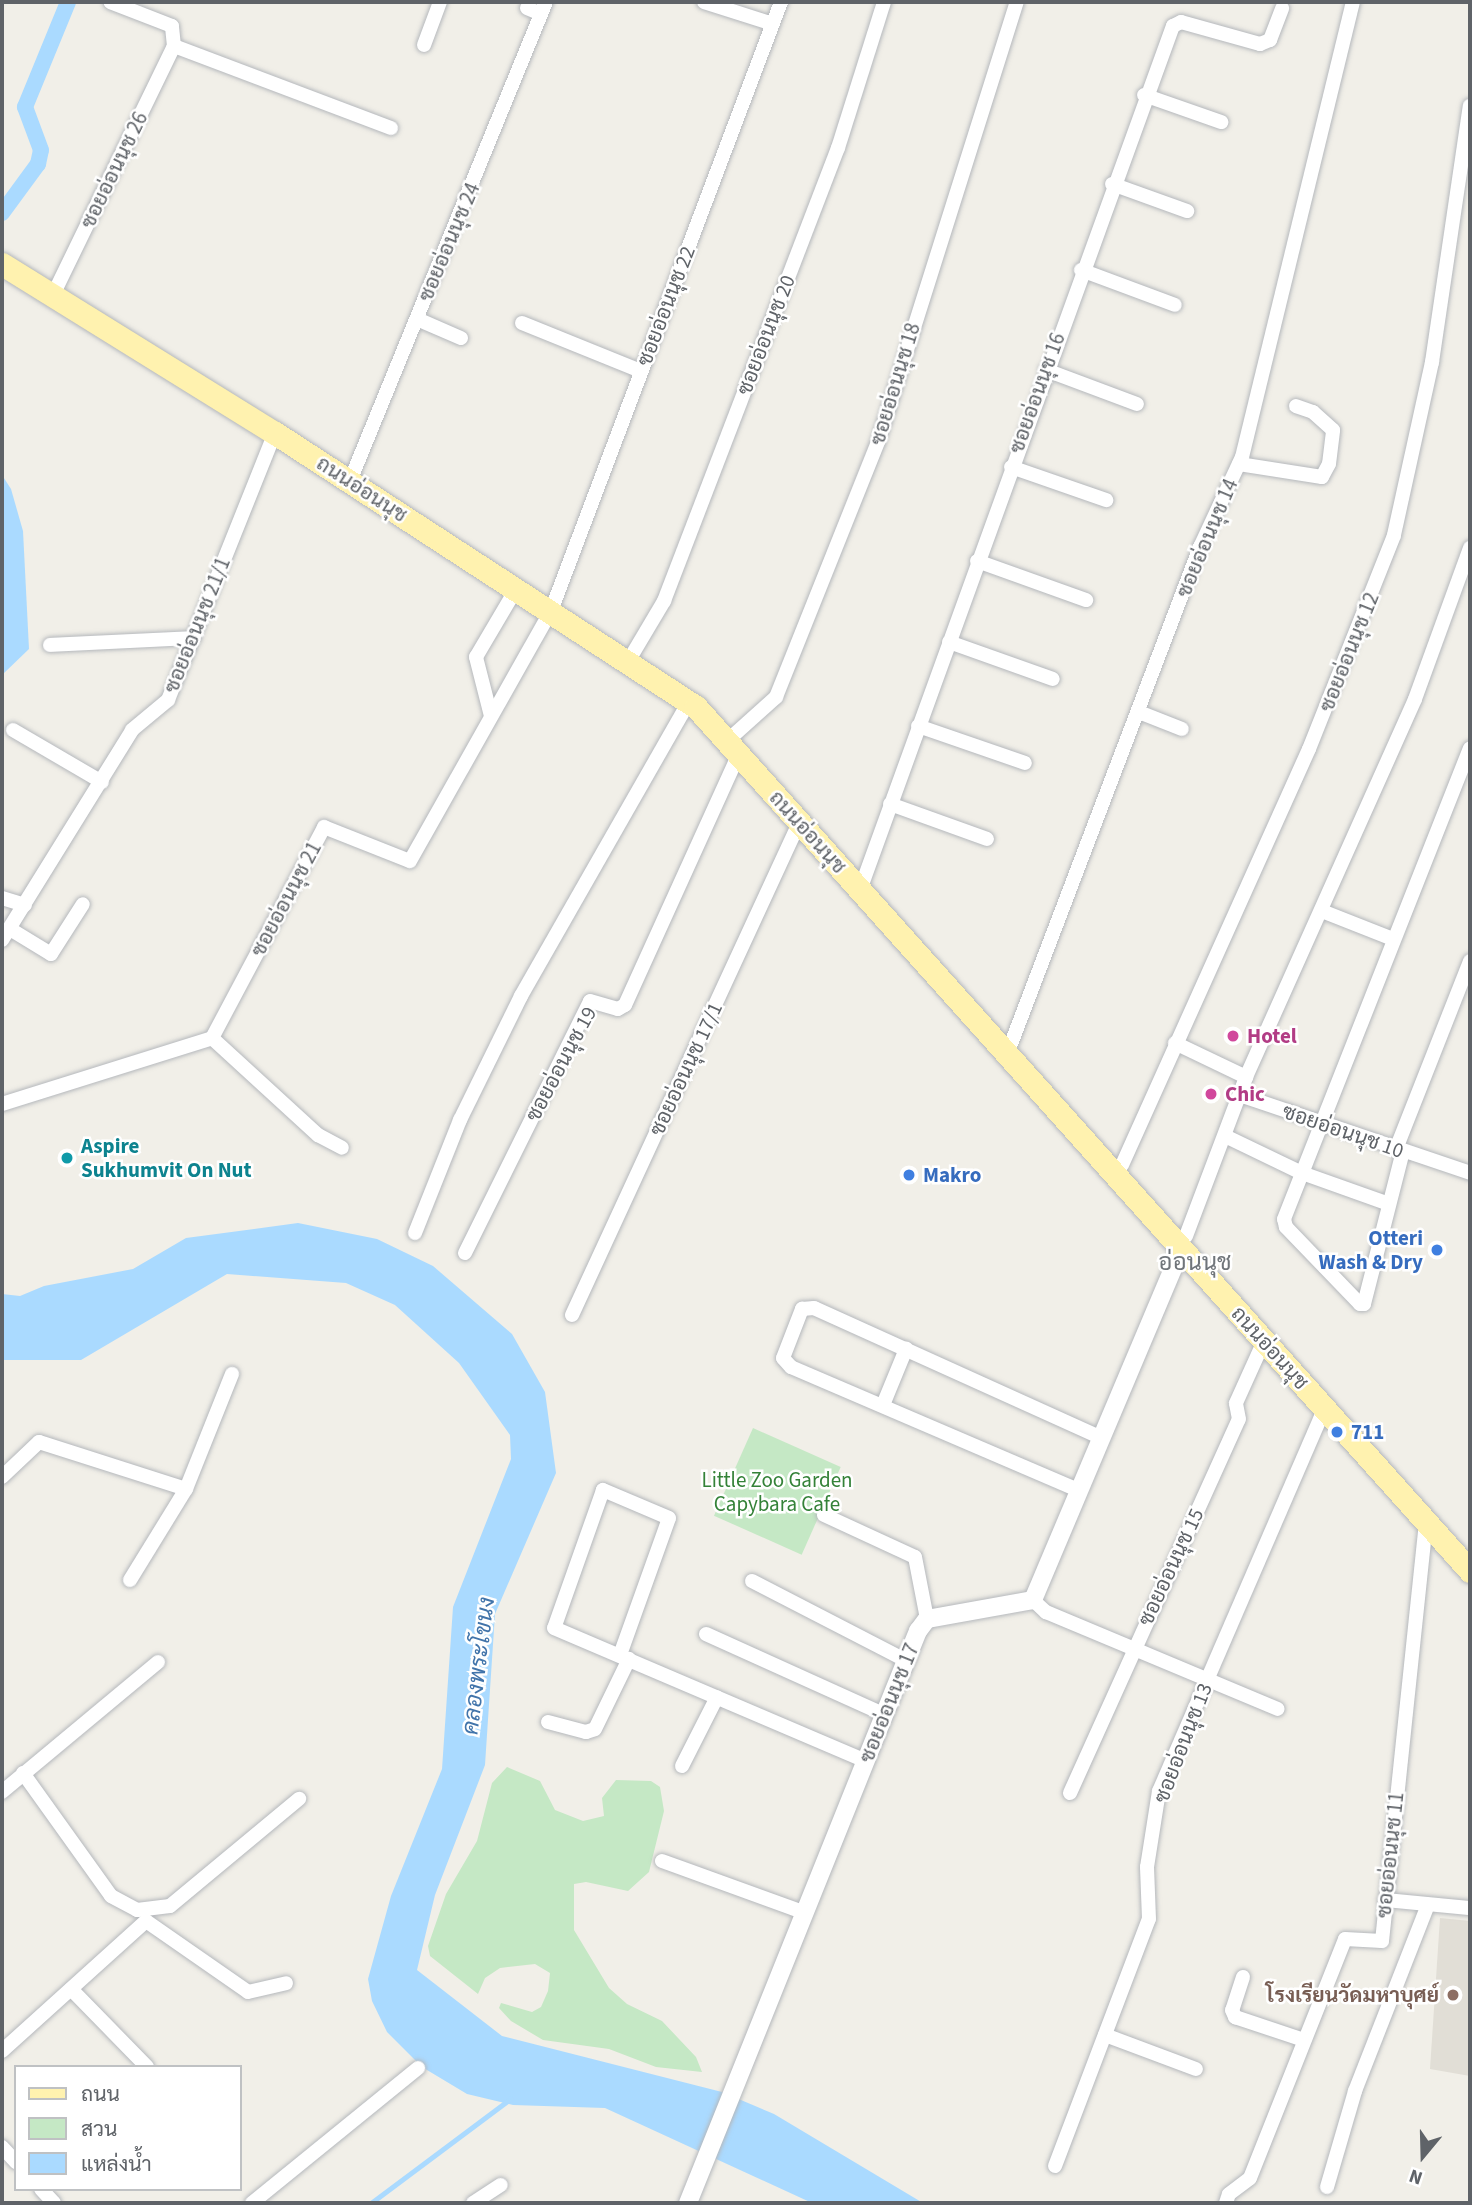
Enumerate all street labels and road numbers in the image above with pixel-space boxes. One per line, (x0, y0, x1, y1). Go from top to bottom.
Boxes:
street label: ซอยอ่อนนุช 26 (75, 108, 153, 232)
street label: ซอยอ่อนนุช 24 (413, 179, 485, 305)
street label: ซอยอ่อนนุช 22 (632, 242, 700, 370)
street label: ซอยอ่อนนุช 20 (732, 271, 800, 399)
street label: ซอยอ่อนนุช 18 (864, 320, 926, 448)
street label: ซอยอ่อนนุช 16 (1004, 329, 1070, 457)
street label: ถนนอ่อนนุช (312, 450, 412, 528)
street label: ซอยอ่อนนุช 14 (1171, 475, 1243, 601)
street label: ซอยอ่อนนุช 21/1 (158, 553, 236, 697)
street label: ซอยอ่อนนุช 12 (1314, 589, 1384, 715)
street label: ถนนอ่อนนุช (764, 785, 852, 879)
street label: ซอยอ่อนนุช 21 (245, 837, 327, 961)
street label: ซอยอ่อนนุช 17/1 (644, 998, 728, 1140)
street label: ซอยอ่อนนุช 19 (520, 1002, 602, 1126)
street label: ซอยอ่อนนุช 10 (1279, 1098, 1407, 1164)
street label: ถนนอ่อนนุช (1226, 1301, 1314, 1395)
street label: ซอยอ่อนนุช 15 (1133, 1504, 1209, 1630)
street label: ซอยอ่อนนุช 17 (854, 1640, 924, 1766)
street label: ซอยอ่อนนุช 13 (1149, 1679, 1217, 1807)
street label: ซอยอ่อนนุช 11 (1371, 1791, 1409, 1919)

